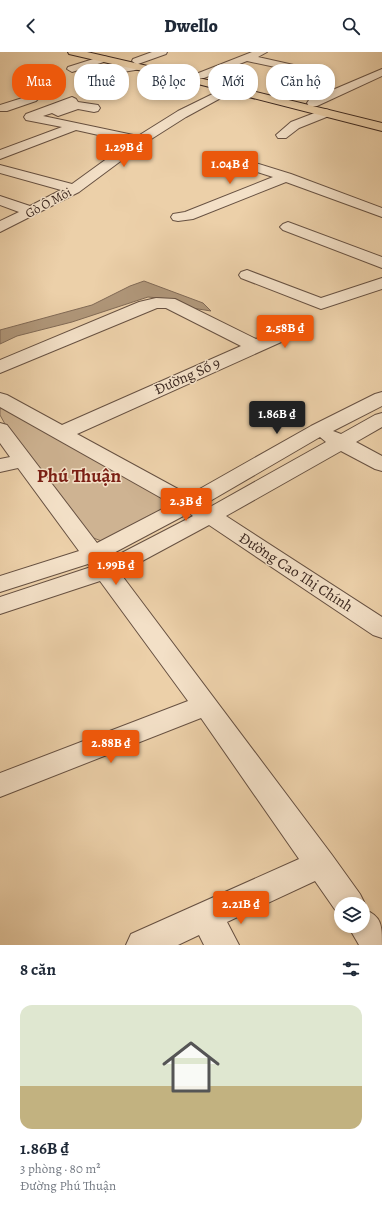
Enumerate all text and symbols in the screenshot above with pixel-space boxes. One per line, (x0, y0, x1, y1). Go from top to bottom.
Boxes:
text: Dwello (164, 14, 218, 38)
icon: back (20, 15, 42, 37)
icon: search (340, 15, 362, 37)
chip: Mua (12, 64, 66, 100)
chip: Thuê (74, 64, 129, 100)
chip: Bộ lọc (137, 64, 200, 100)
chip: Mới (208, 64, 258, 100)
chip: Căn hộ (266, 64, 335, 100)
pin: 1.29B ₫ (87, 134, 161, 168)
text: 1.29B ₫ (105, 138, 143, 155)
pin: 1.04B ₫ (193, 151, 267, 185)
text: 1.04B ₫ (211, 155, 249, 172)
street label: Gò Ô Môi (22, 183, 75, 222)
pin: 2.58B ₫ (248, 315, 322, 349)
text: 2.58B ₫ (266, 319, 304, 336)
street label: Đường Số 9 (151, 352, 223, 399)
pin: 1.86B ₫ (240, 401, 314, 435)
text: 1.86B ₫ (258, 405, 296, 422)
district label: Phú Thuận (37, 463, 122, 489)
pin: 2.3B ₫ (153, 488, 219, 522)
text: 2.3B ₫ (170, 492, 202, 509)
street label: Đường Cao Thị Chính (235, 528, 357, 616)
pin: 1.99B ₫ (79, 552, 153, 586)
text: 1.99B ₫ (97, 556, 135, 573)
pin: 2.88B ₫ (74, 730, 148, 764)
text: 2.88B ₫ (91, 734, 131, 751)
pin: 2.21B ₫ (204, 891, 278, 925)
text: 2.21B ₫ (222, 895, 260, 912)
map controls (334, 897, 370, 933)
button: layers (334, 897, 370, 933)
text: 8 căn (20, 958, 56, 981)
icon: filters (340, 958, 362, 980)
icon: home (155, 1031, 227, 1103)
text: 1.86B ₫ (20, 1137, 69, 1160)
text: 3 phòng · 80 m² (20, 1160, 101, 1177)
text: Đường Phú Thuận (20, 1177, 116, 1194)

